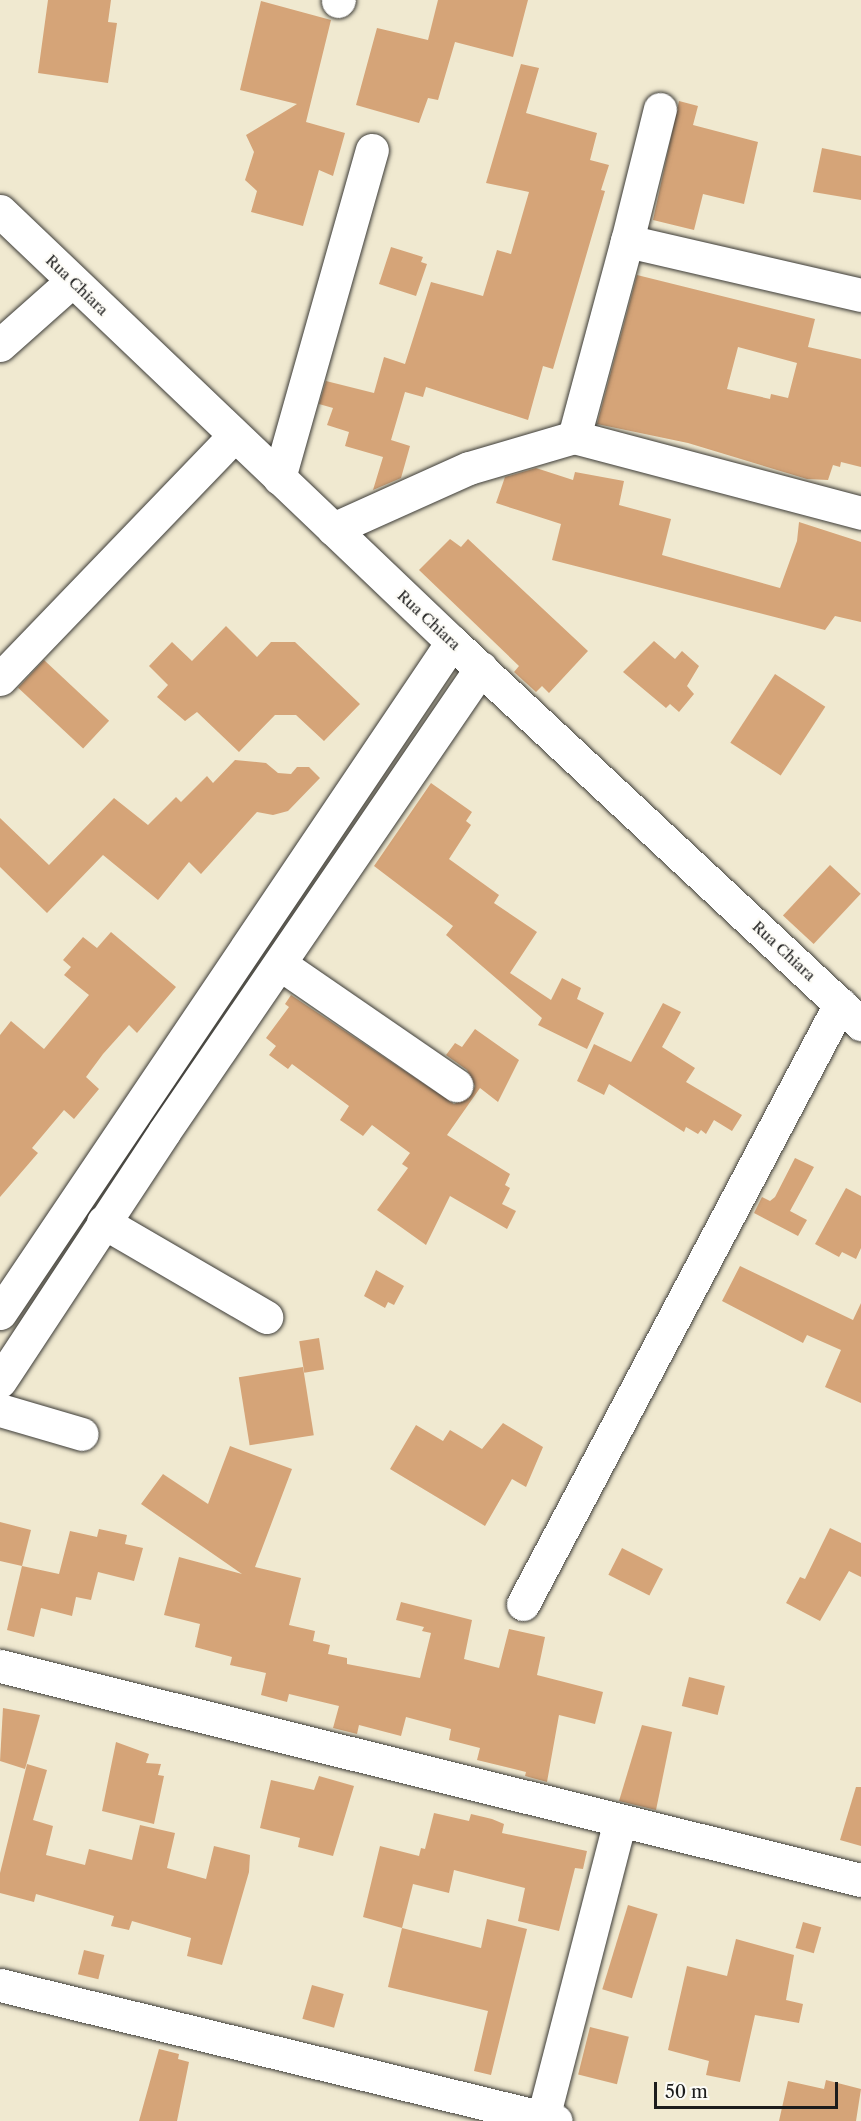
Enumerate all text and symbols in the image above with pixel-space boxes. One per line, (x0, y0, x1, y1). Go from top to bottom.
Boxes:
street label: Rua Chiara (42, 251, 112, 319)
street label: Rua Chiara (394, 586, 464, 654)
street label: Rua Chiara (749, 917, 819, 985)
scale bar (657, 2070, 842, 2108)
text: 50 m (665, 2081, 708, 2103)

